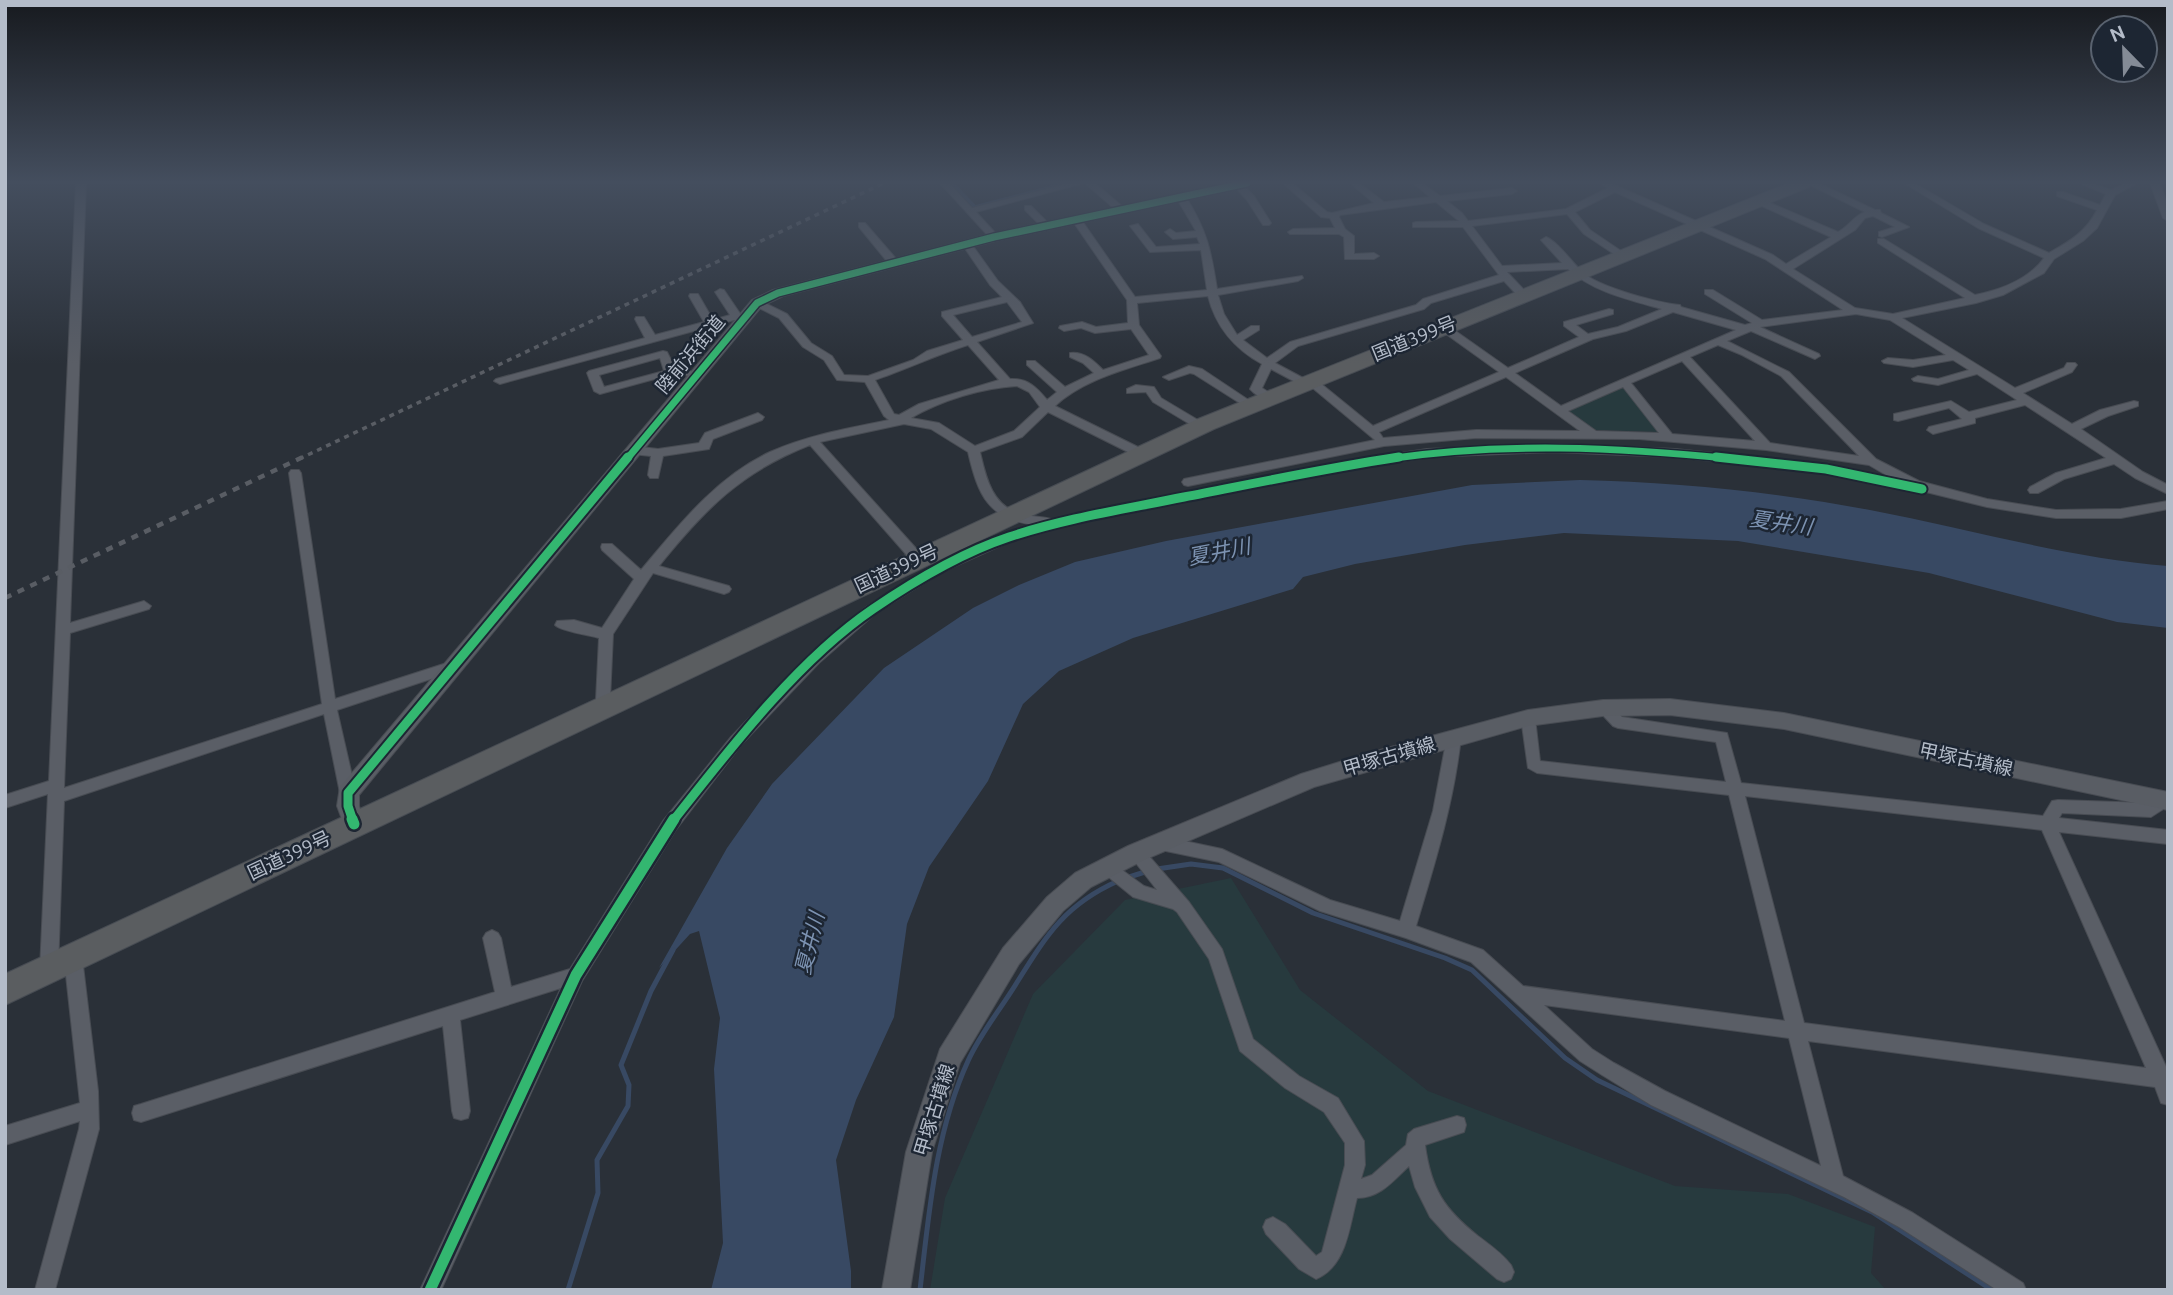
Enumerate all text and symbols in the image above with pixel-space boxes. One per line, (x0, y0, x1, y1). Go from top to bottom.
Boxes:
north arrow (2089, 14, 2159, 84)
text: N (2107, 20, 2128, 46)
street label: 陸前浜街道 (651, 311, 729, 397)
street label: 国道399号 (1369, 311, 1459, 365)
water label: 夏井川 (1748, 506, 1816, 539)
water label: 夏井川 (1186, 533, 1254, 569)
street label: 国道399号 (851, 539, 941, 597)
street label: 甲塚古墳線 (1340, 732, 1438, 780)
street label: 甲塚古墳線 (1917, 738, 2015, 780)
street label: 国道399号 (244, 826, 334, 884)
water label: 夏井川 (790, 908, 829, 976)
street label: 甲塚古墳線 (910, 1061, 958, 1159)

